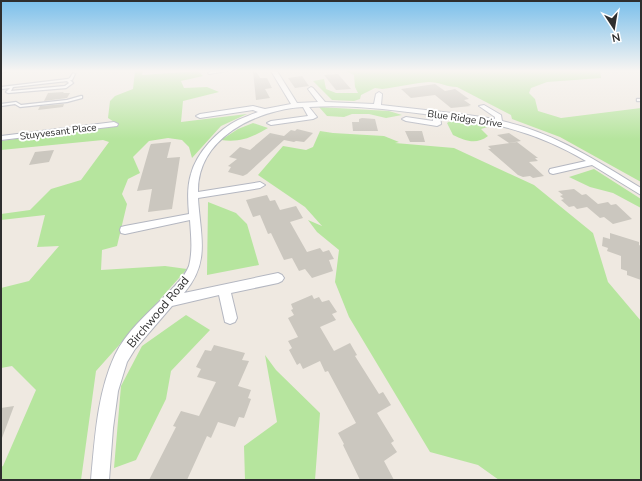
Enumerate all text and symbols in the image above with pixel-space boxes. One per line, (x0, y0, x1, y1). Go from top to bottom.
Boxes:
north arrow (594, 8, 634, 48)
text: N (610, 29, 622, 45)
street label: Blue Ridge Drive (426, 107, 503, 131)
street label: Stuyvesant Place (19, 120, 97, 144)
street label: Birchwood Road (123, 273, 193, 351)

